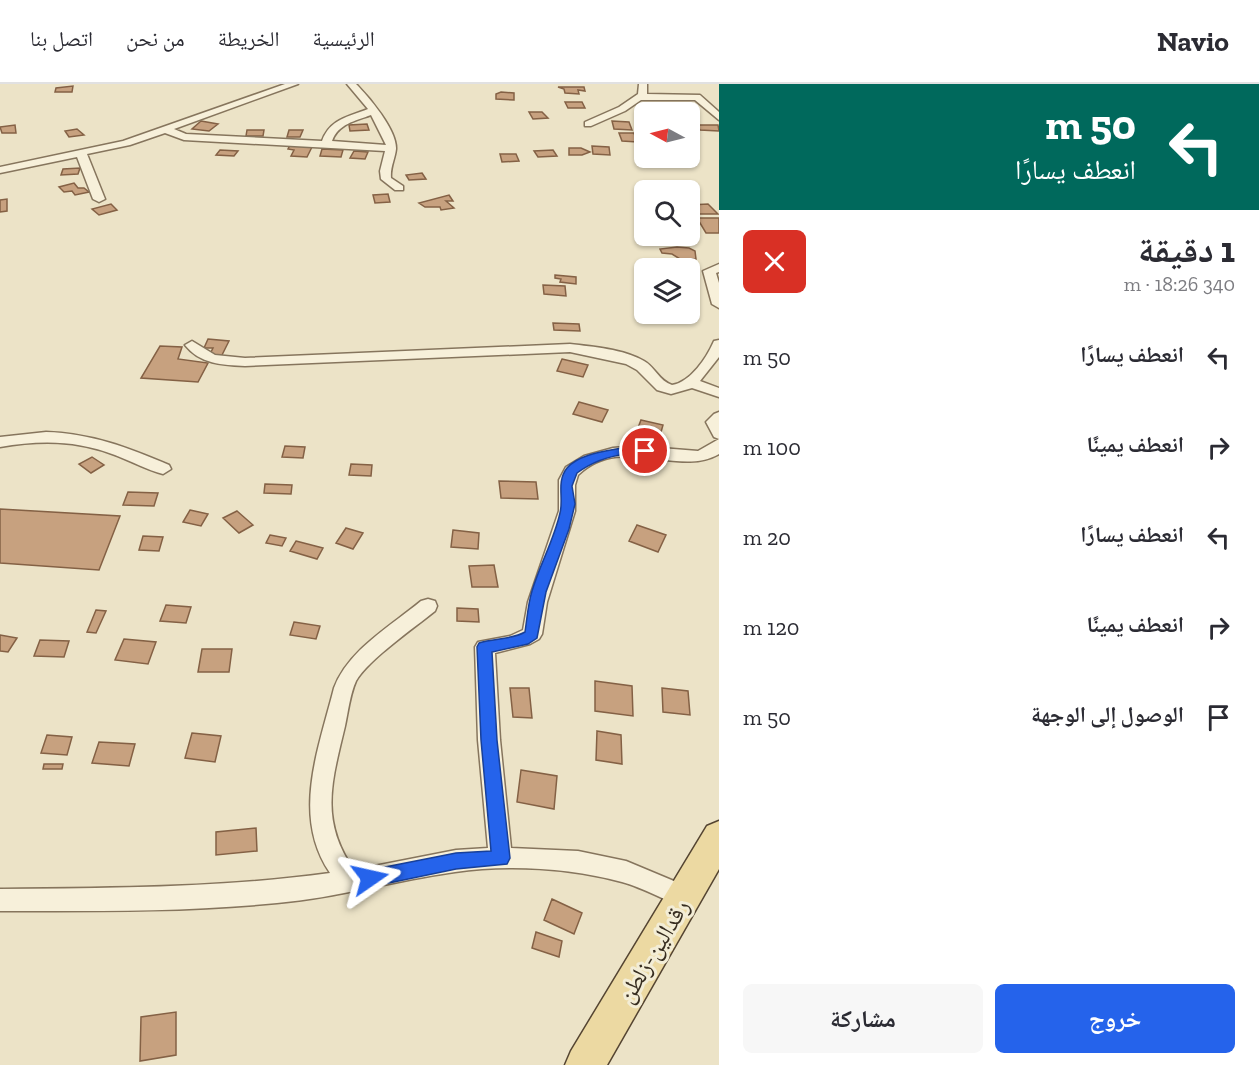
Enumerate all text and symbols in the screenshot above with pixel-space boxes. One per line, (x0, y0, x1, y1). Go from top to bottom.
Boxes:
text: Navio (1157, 25, 1229, 58)
text: اتصل بنا (30, 26, 93, 51)
text: من نحن (126, 26, 185, 51)
text: الخريطة (218, 26, 279, 51)
text: الرئيسية (312, 26, 375, 51)
text: 50 m (1045, 99, 1136, 150)
north arrow (634, 102, 700, 168)
map controls (634, 102, 700, 324)
icon: left (1157, 108, 1235, 186)
text: انعطف يسارًا (1015, 154, 1136, 186)
button: search (634, 180, 700, 246)
text: 1 دقيقة (1138, 228, 1235, 271)
button: close (743, 230, 806, 293)
button: layers (634, 258, 700, 324)
text: 340 m · 18:26 (1124, 272, 1235, 296)
text: انعطف يسارًا (1080, 341, 1184, 368)
icon: left (1202, 341, 1235, 374)
text: 50 m (743, 344, 791, 371)
pin (619, 425, 670, 476)
text: انعطف يمينًا (1087, 431, 1184, 458)
icon: right (1202, 431, 1235, 464)
icon: arrive (628, 434, 661, 467)
text: 100 m (743, 434, 801, 461)
text: انعطف يسارًا (1080, 521, 1184, 548)
icon: left (1202, 521, 1235, 554)
text: 20 m (743, 524, 791, 551)
text: انعطف يمينًا (1087, 611, 1184, 638)
icon: right (1202, 611, 1235, 644)
text: 120 m (743, 614, 799, 641)
text: الوصول إلى الوجهة (1031, 701, 1184, 728)
icon: arrive (1202, 701, 1235, 734)
text: 50 m (743, 704, 791, 731)
position arrow (338, 846, 402, 910)
street label: رقدالين-زلطن (611, 894, 695, 1008)
button: مشاركة (743, 984, 983, 1053)
button: خروج (995, 984, 1235, 1053)

